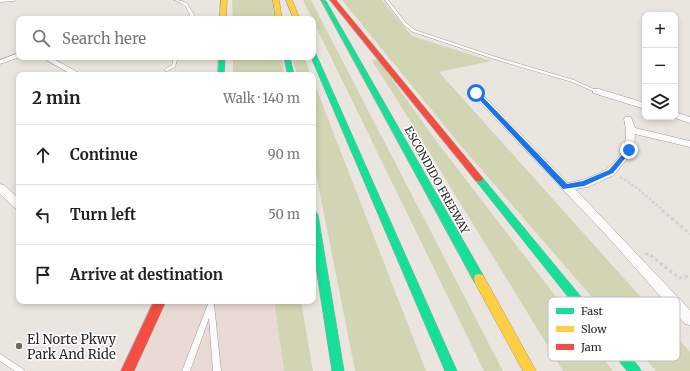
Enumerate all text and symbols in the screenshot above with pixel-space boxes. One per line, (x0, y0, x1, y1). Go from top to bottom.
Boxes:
map controls (642, 12, 678, 120)
button: + (642, 12, 678, 48)
search box (16, 16, 316, 60)
icon: search (30, 27, 52, 49)
text: Search here (62, 29, 146, 48)
button: − (642, 48, 678, 84)
route start (467, 84, 485, 102)
button: layers (642, 84, 678, 120)
text: 2 min (32, 87, 80, 109)
text: Walk · 140 m (223, 90, 300, 107)
street label: ESCONDIDO FREEWAY (402, 124, 473, 237)
route end (620, 141, 638, 159)
icon: ahead (32, 144, 54, 166)
text: Continue (70, 145, 138, 164)
text: 90 m (268, 146, 300, 163)
icon: left (32, 204, 54, 226)
text: Turn left (70, 205, 136, 224)
text: 50 m (268, 206, 300, 223)
icon: arrive (32, 264, 54, 286)
text: Arrive at destination (70, 265, 223, 284)
legend (548, 297, 680, 361)
text: Fast (581, 304, 604, 318)
text: Slow (581, 322, 607, 336)
place label: El Norte Pkwy Park And Ride (27, 331, 117, 363)
text: Jam (580, 340, 602, 354)
marker: El Norte Pkwy Park And Ride (14, 341, 24, 351)

